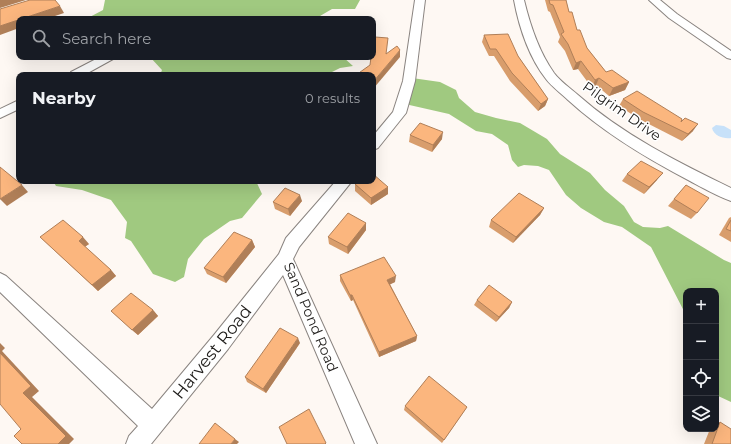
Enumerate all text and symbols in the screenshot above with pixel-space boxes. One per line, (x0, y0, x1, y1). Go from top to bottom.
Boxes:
search box (16, 16, 376, 60)
icon: search (30, 27, 52, 49)
text: Search here (62, 29, 151, 48)
street label: Pilgrim Drive (579, 77, 665, 145)
text: Nearby (32, 88, 96, 108)
text: 0 results (305, 90, 360, 106)
street label: Sand Pond Road (280, 259, 342, 375)
map controls (683, 288, 719, 432)
button: + (683, 288, 719, 324)
street label: Harvest Road (168, 301, 256, 403)
button: − (683, 324, 719, 360)
button: locate (683, 360, 719, 396)
button: layers (683, 396, 719, 432)

